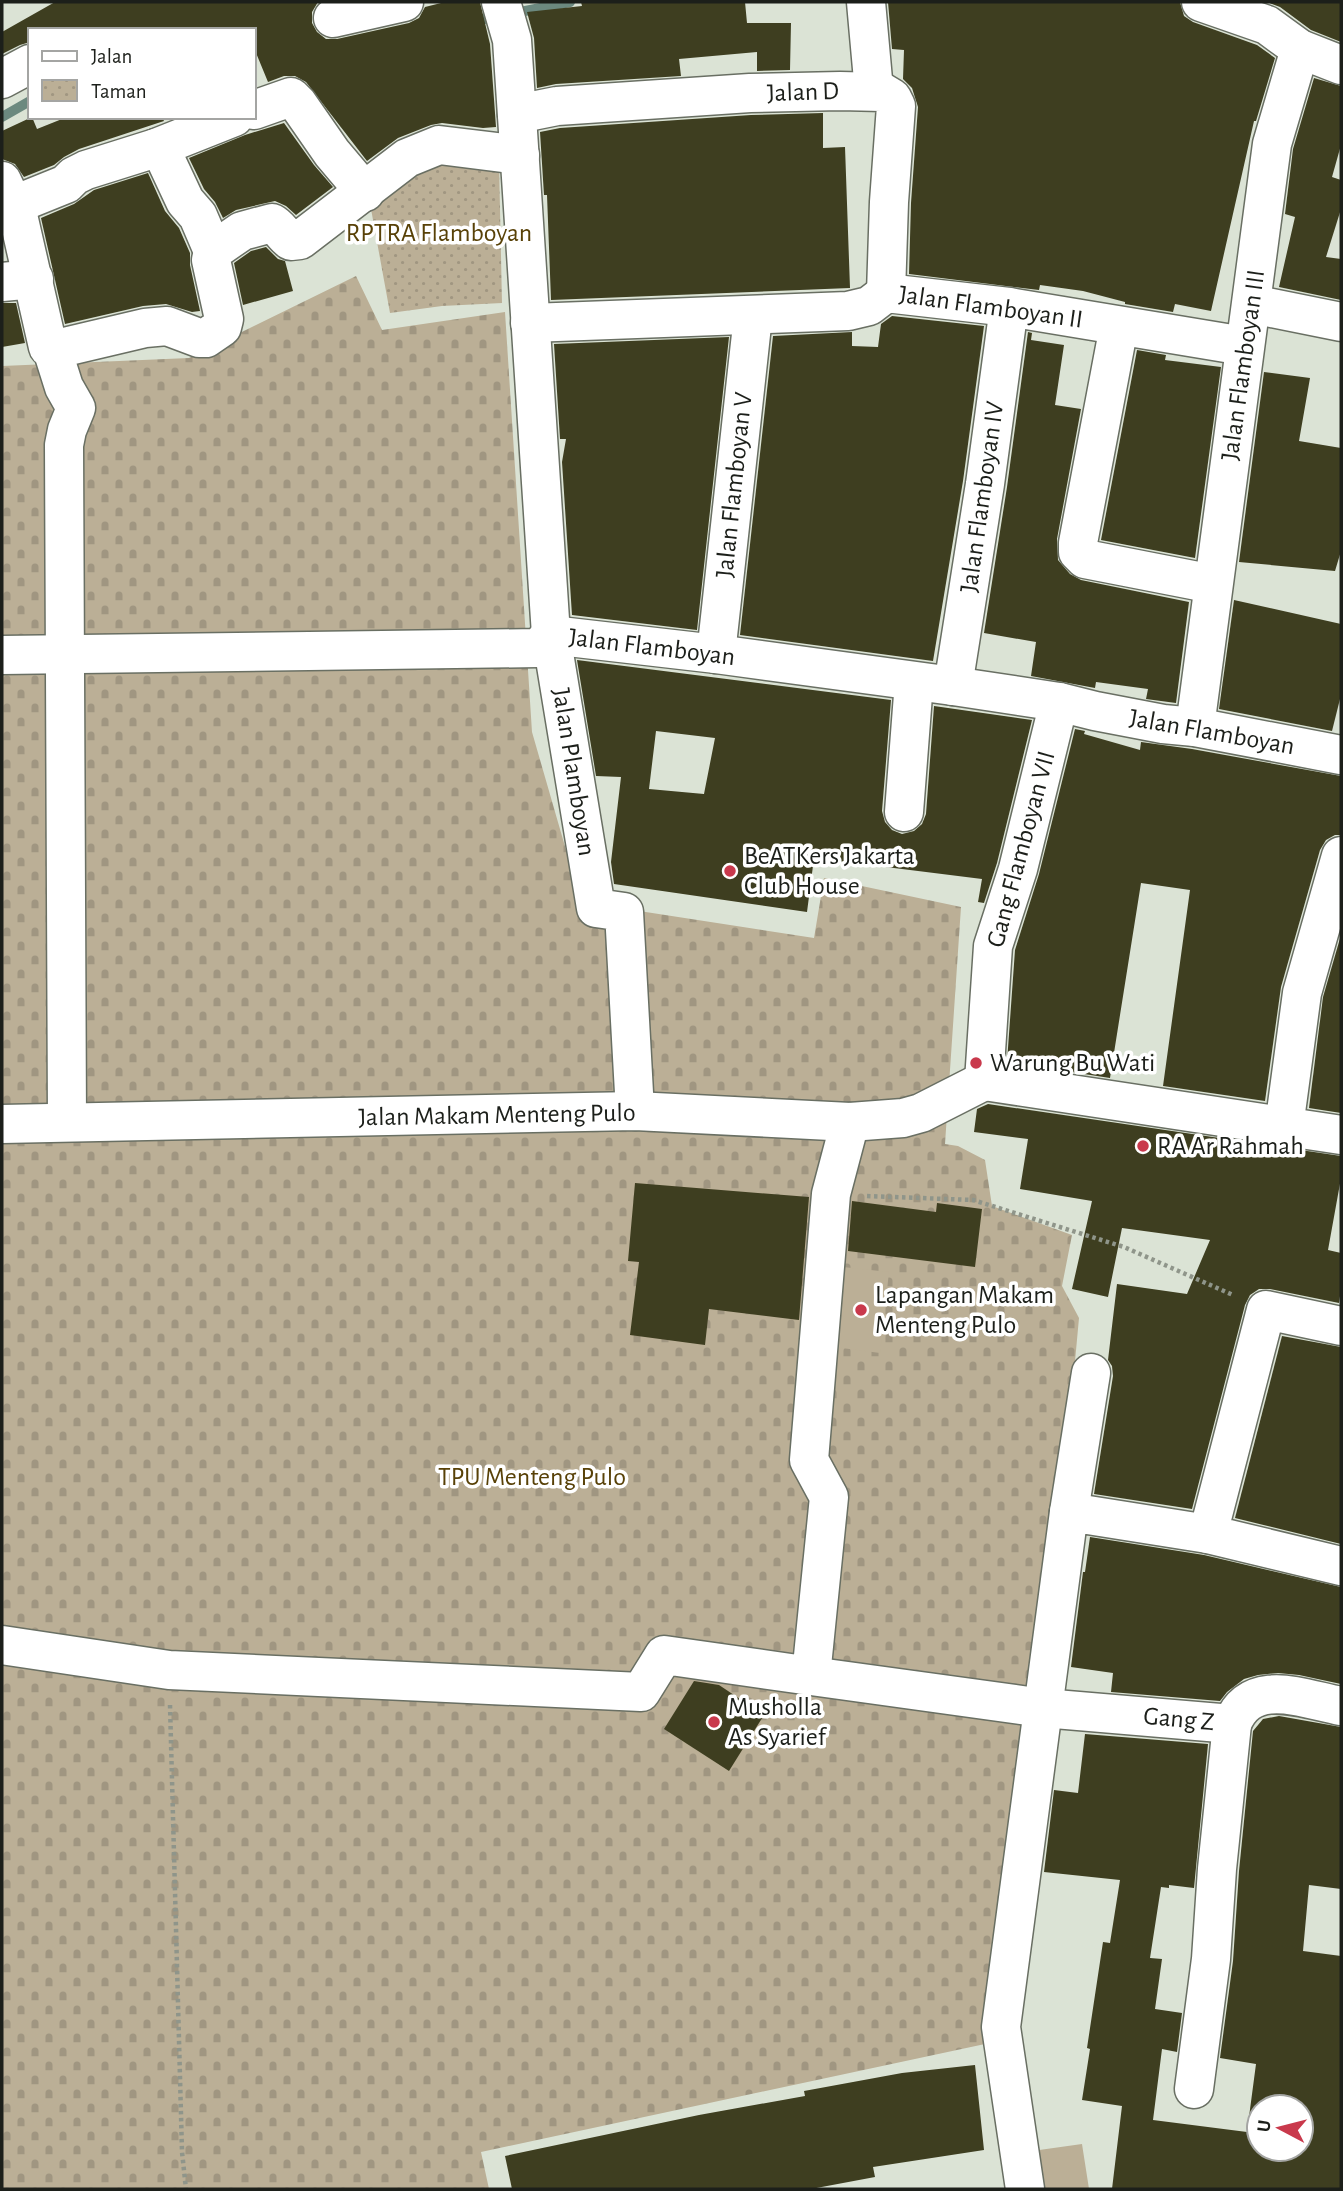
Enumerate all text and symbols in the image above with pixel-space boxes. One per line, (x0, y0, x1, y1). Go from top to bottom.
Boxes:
legend (28, 28, 256, 119)
text: Jalan (91, 46, 132, 67)
street label: Jalan D (766, 78, 840, 106)
text: Taman (91, 81, 147, 102)
park label: RPTRA Flamboyan (346, 220, 532, 246)
street label: Jalan Flamboyan III (1217, 268, 1269, 462)
street label: Jalan Flamboyan II (897, 281, 1085, 333)
street label: Jalan Flamboyan V (711, 391, 757, 579)
street label: Jalan Flamboyan IV (956, 399, 1008, 594)
street label: Jalan Flamboyan (567, 624, 737, 670)
street label: Jalan Plamboyan (548, 686, 600, 858)
street label: Jalan Flamboyan (1127, 705, 1297, 759)
street label: Gang Flamboyan VII (982, 748, 1060, 950)
place label: BeATKers Jakarta Club House (744, 843, 915, 899)
marker: BeATKers Jakarta Club House (722, 863, 738, 879)
place label: Warung Bu Wati (990, 1050, 1155, 1076)
marker: Warung Bu Wati (968, 1055, 984, 1071)
street label: Jalan Makam Menteng Pulo (358, 1100, 636, 1130)
place label: RA Ar Rahmah (1157, 1133, 1304, 1159)
marker: RA Ar Rahmah (1135, 1138, 1151, 1154)
place label: Lapangan Makam Menteng Pulo (875, 1282, 1054, 1338)
marker: Lapangan Makam Menteng Pulo (853, 1302, 869, 1318)
park label: TPU Menteng Pulo (438, 1464, 626, 1490)
place label: Musholla As Syarief (728, 1694, 828, 1750)
street label: Gang Z (1142, 1703, 1216, 1735)
marker: Musholla As Syarief (706, 1714, 722, 1730)
north arrow (1245, 2093, 1315, 2163)
text: U (1254, 2119, 1275, 2133)

